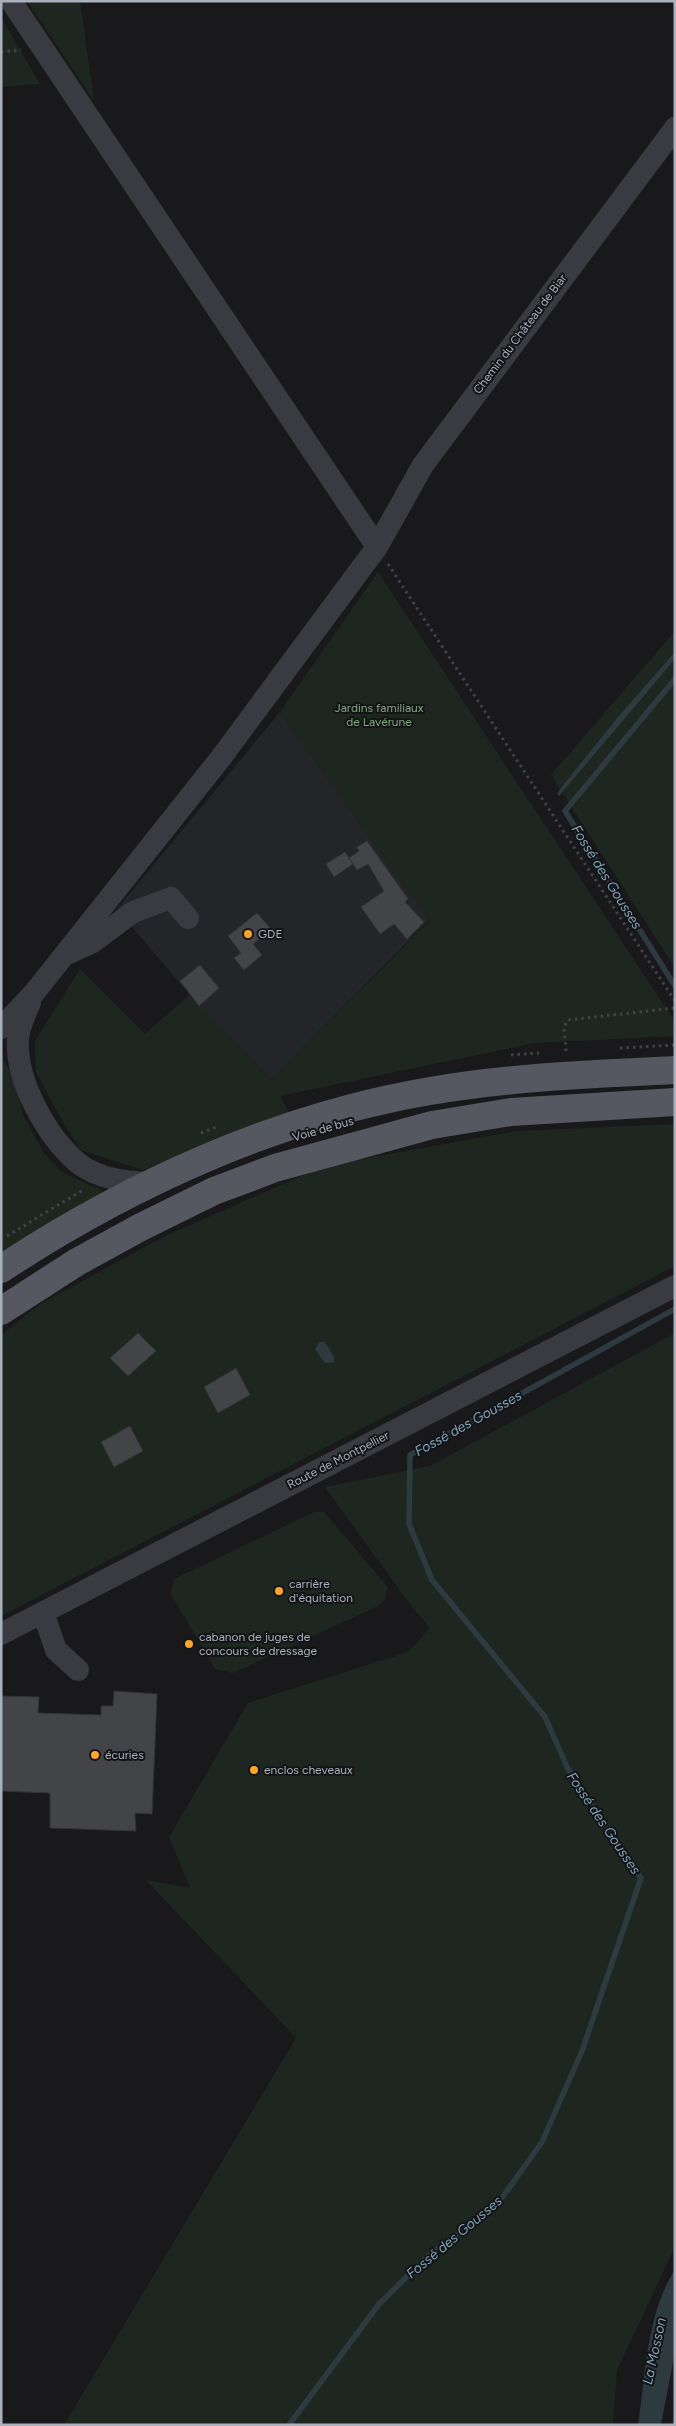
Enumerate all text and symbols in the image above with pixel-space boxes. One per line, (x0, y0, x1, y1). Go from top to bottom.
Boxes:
street label: Chemin du Château de Biar (470, 271, 570, 397)
park label: Jardins familiaux de Lavérune (335, 701, 424, 729)
water label: Fossé des Gousses (568, 822, 646, 933)
place label: GDE (258, 927, 282, 941)
marker: GDE (242, 928, 254, 940)
street label: Voie de bus (291, 1113, 356, 1144)
water label: Fossé des Gousses (412, 1387, 525, 1460)
street label: Route de Montpellier (285, 1428, 391, 1492)
place label: carrière d'équitation (289, 1577, 353, 1605)
marker: carrière d'équitation (273, 1585, 285, 1597)
place label: cabanon de juges de concours de dressage (199, 1630, 317, 1658)
marker: cabanon de juges de concours de dressage (183, 1638, 195, 1650)
place label: écuries (105, 1748, 144, 1762)
marker: écuries (89, 1749, 101, 1761)
place label: enclos cheveaux (264, 1763, 353, 1777)
marker: enclos cheveaux (248, 1764, 260, 1776)
water label: Fossé des Gousses (563, 1769, 644, 1878)
water label: Fossé des Gousses (403, 2192, 506, 2282)
water label: La Mosson (639, 2316, 670, 2386)

